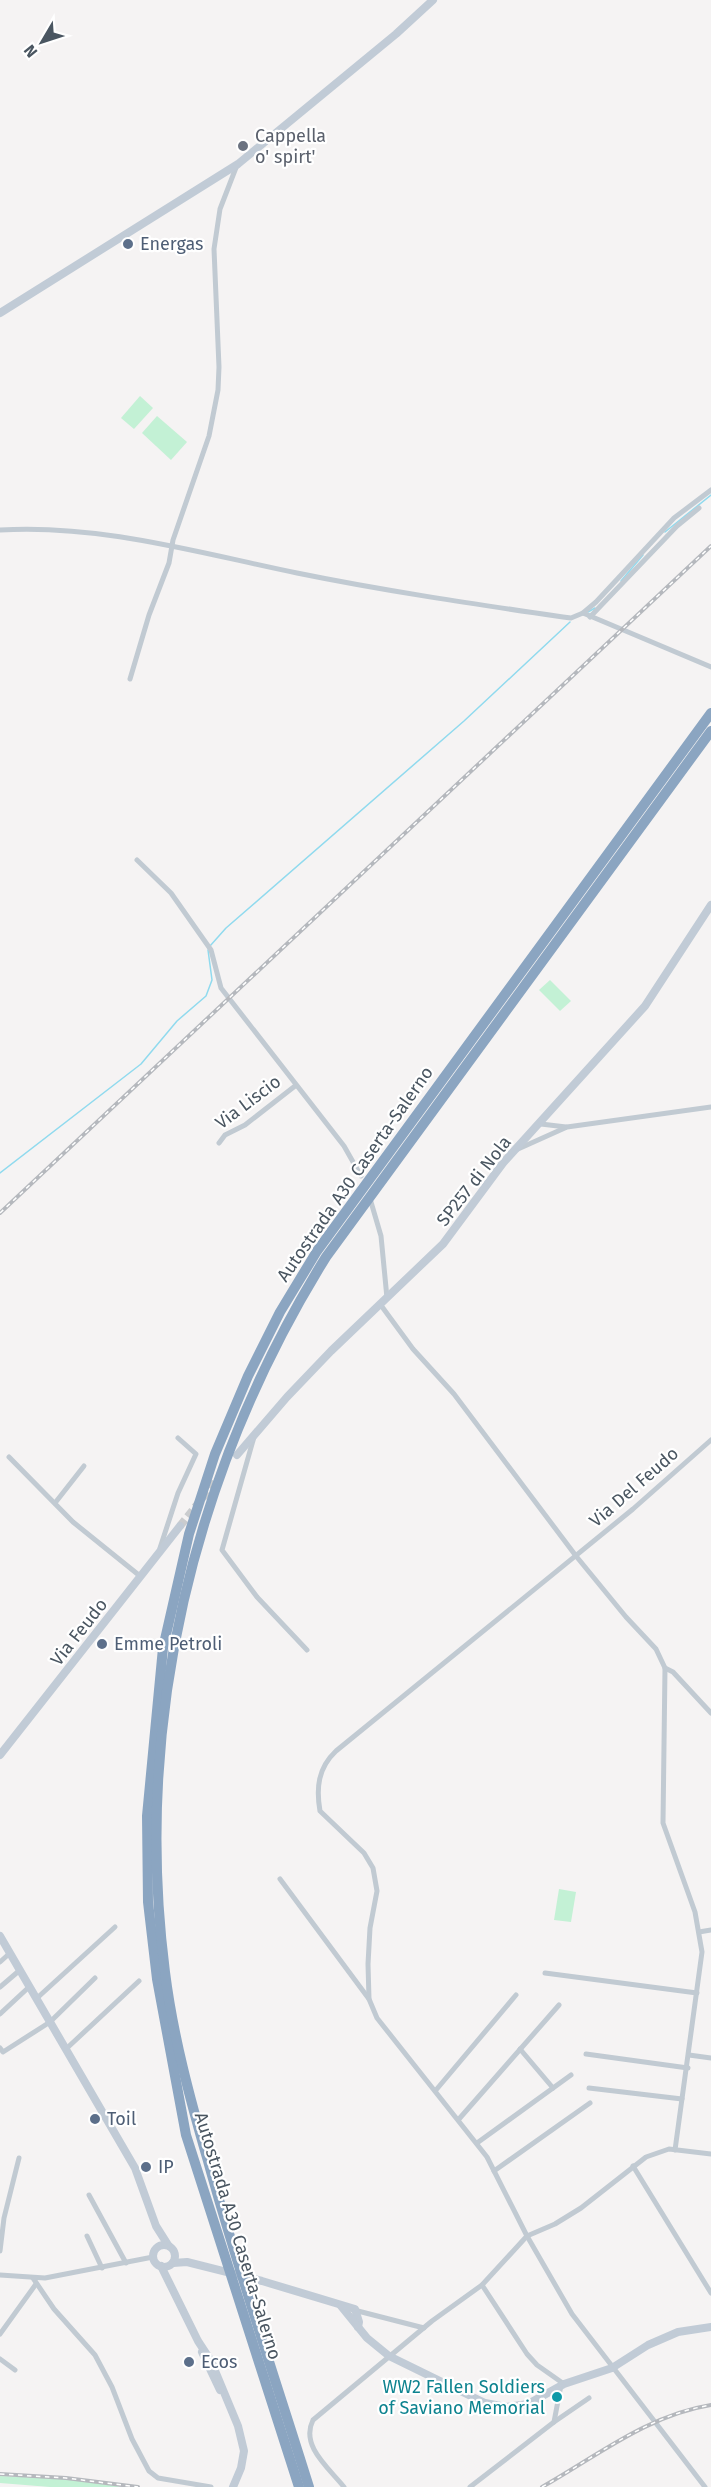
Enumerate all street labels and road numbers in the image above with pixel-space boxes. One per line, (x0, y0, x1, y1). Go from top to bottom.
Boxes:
street label: Autostrada A30 Caserta-Salerno (272, 1062, 438, 1286)
street label: Via Liscio (211, 1070, 285, 1134)
street label: SP257 di Nola (432, 1131, 516, 1231)
street label: Via Del Feudo (585, 1442, 683, 1532)
street label: Via Feudo (46, 1594, 112, 1670)
street label: Autostrada A30 Caserta-Salerno (190, 2110, 286, 2362)

